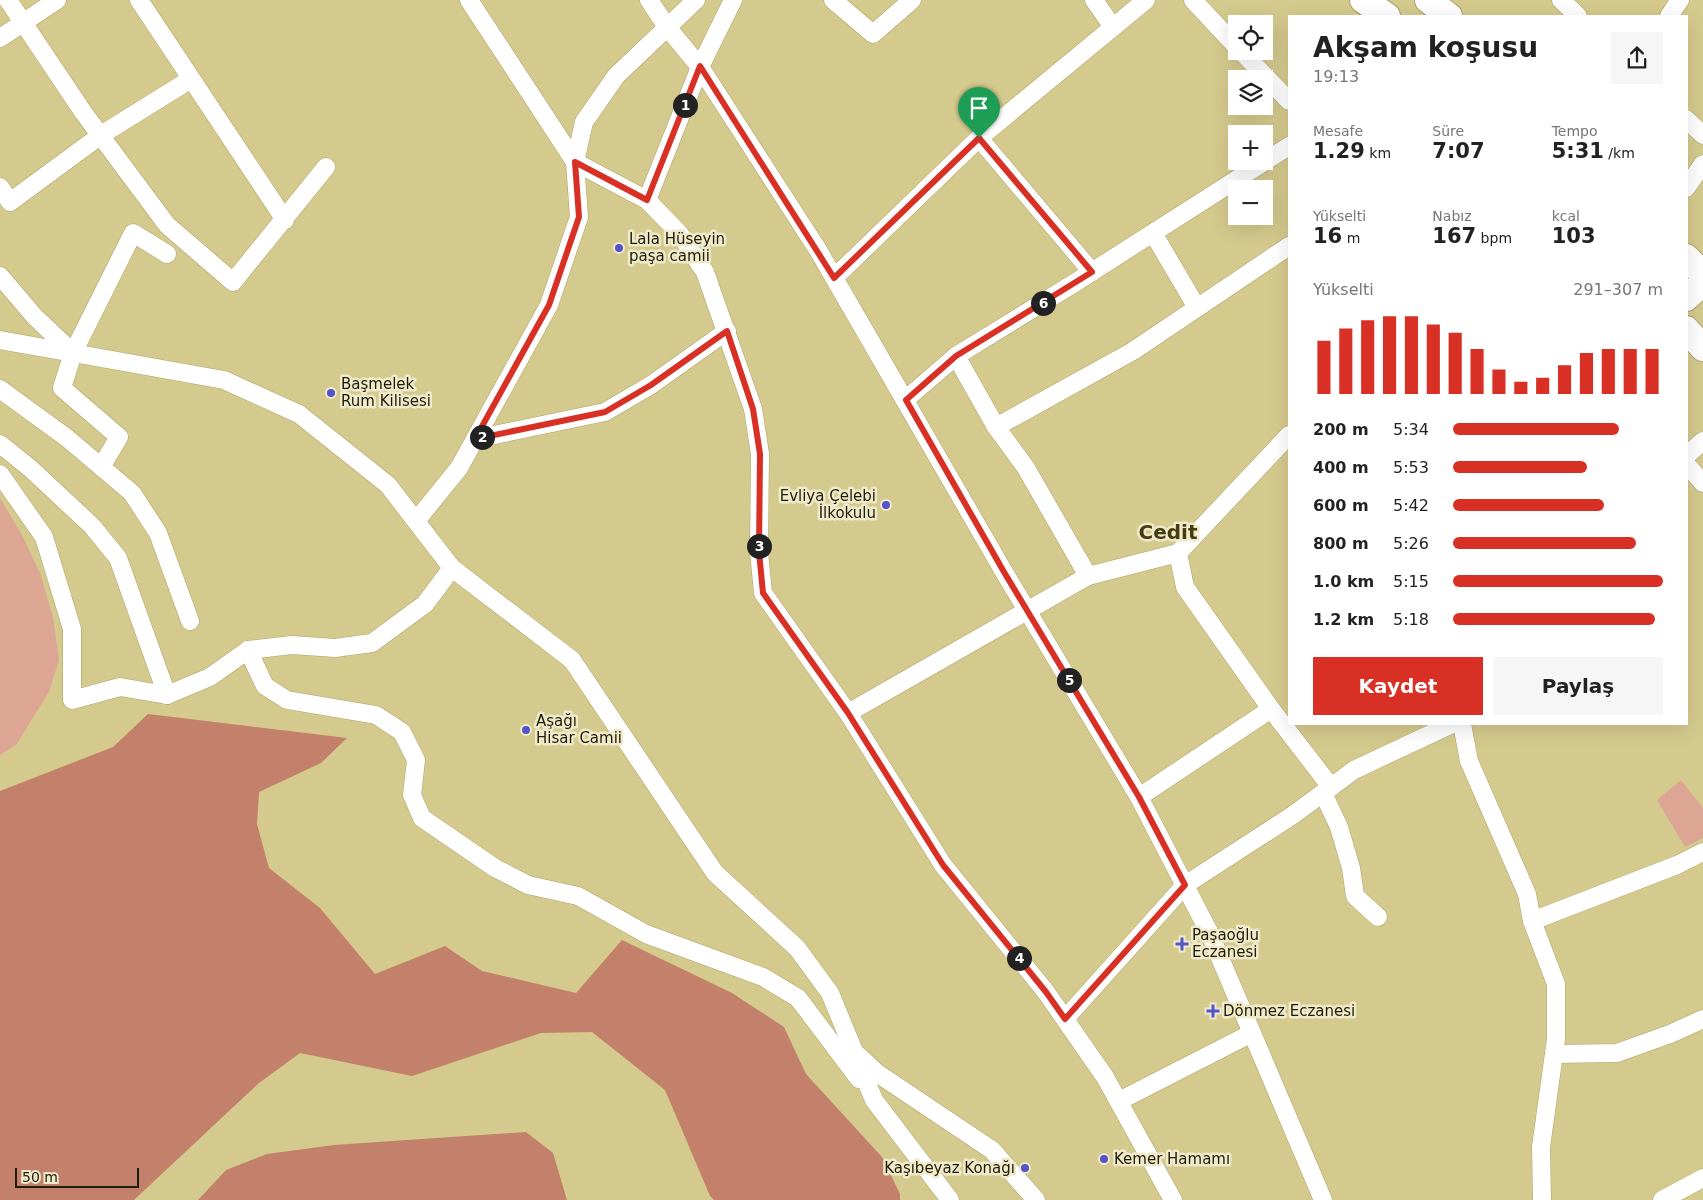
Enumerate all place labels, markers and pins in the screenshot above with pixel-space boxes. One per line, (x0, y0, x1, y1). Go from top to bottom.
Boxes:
pin (958, 87, 1000, 138)
pin: 1 (672, 92, 698, 118)
place label: Lala Hüseyin paşa camii (629, 230, 725, 265)
marker: Lala Hüseyin paşa camii (613, 242, 625, 254)
pin: 6 (1030, 290, 1056, 316)
place label: Başmelek Rum Kilisesi (341, 375, 431, 410)
marker: Başmelek Rum Kilisesi (325, 387, 337, 399)
pin: 2 (470, 424, 494, 450)
place label: Evliya Çelebi İlkokulu (780, 487, 876, 522)
marker: Evliya Çelebi İlkokulu (880, 499, 892, 511)
pin: 3 (746, 534, 772, 558)
pin: 5 (1056, 668, 1082, 692)
place label: Aşağı Hisar Camii (536, 712, 622, 747)
marker: Aşağı Hisar Camii (520, 724, 532, 736)
place label: Paşaoğlu Eczanesi (1192, 926, 1259, 961)
marker: Paşaoğlu Eczanesi (1176, 938, 1188, 950)
pin: 4 (1006, 946, 1032, 970)
place label: Dönmez Eczanesi (1223, 1002, 1355, 1020)
marker: Dönmez Eczanesi (1207, 1005, 1219, 1017)
place label: Kemer Hamamı (1114, 1150, 1230, 1168)
marker: Kemer Hamamı (1098, 1153, 1110, 1165)
place label: Kaşıbeyaz Konağı (884, 1159, 1015, 1177)
marker: Kaşıbeyaz Konağı (1019, 1162, 1031, 1174)

